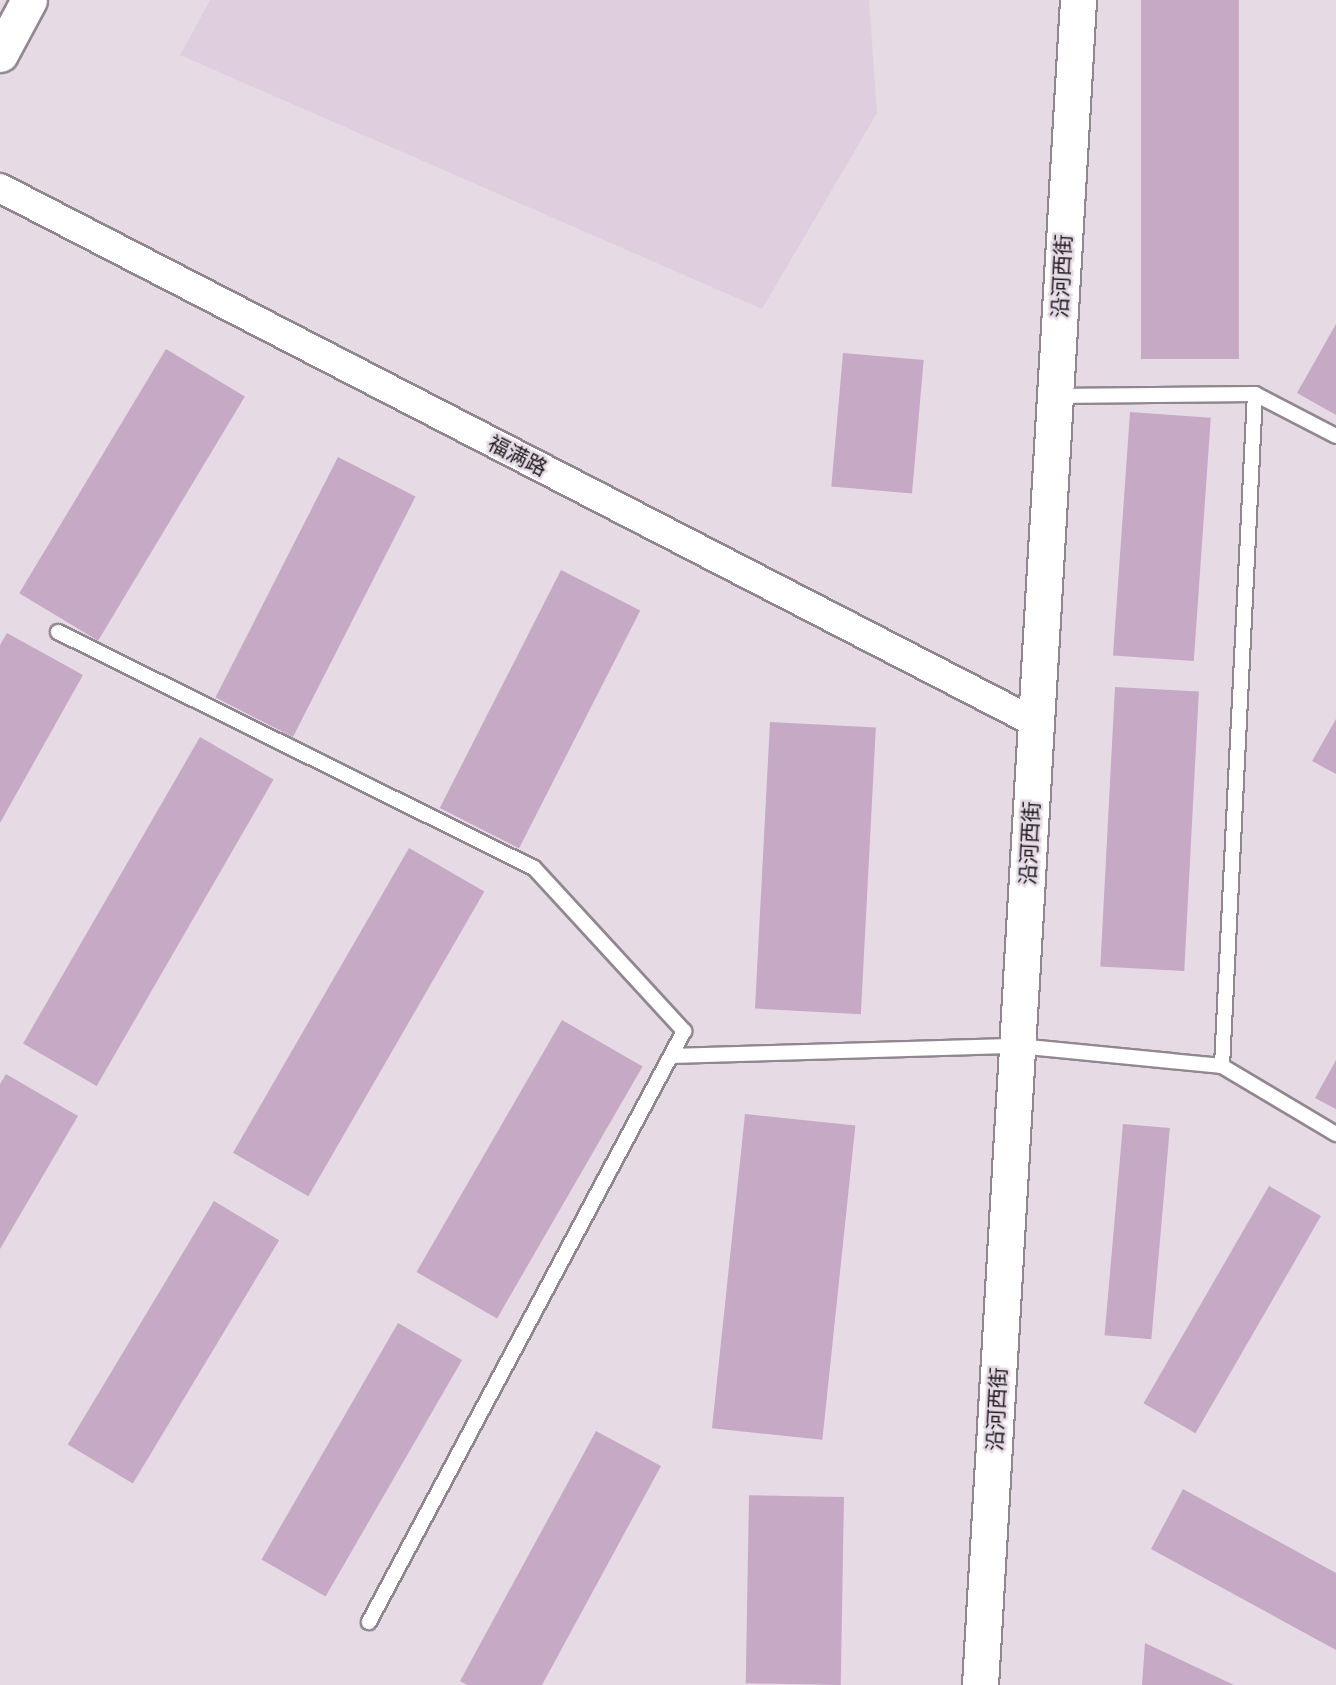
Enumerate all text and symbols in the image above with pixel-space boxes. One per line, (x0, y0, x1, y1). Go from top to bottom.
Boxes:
street label: 沿河西街 (1046, 233, 1076, 319)
street label: 福满路 (484, 429, 552, 481)
street label: 沿河西街 (1014, 800, 1044, 886)
street label: 沿河西街 (981, 1366, 1011, 1452)

